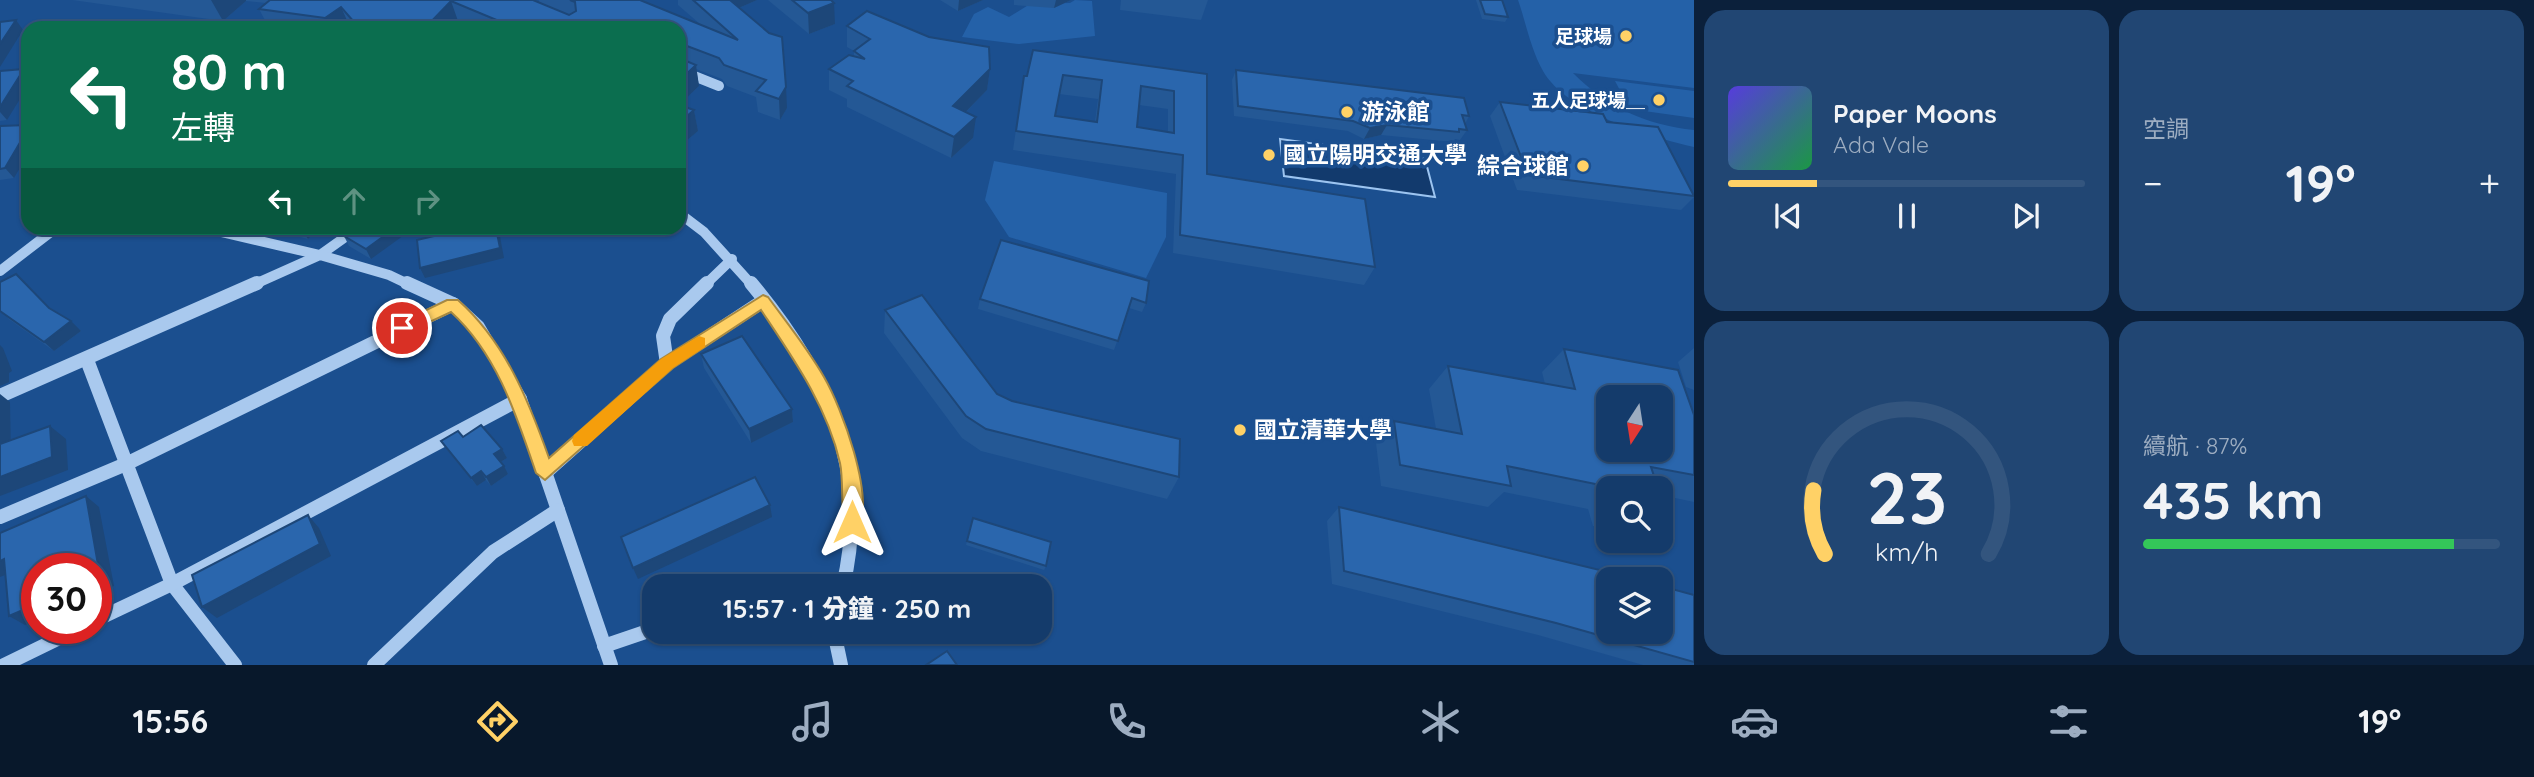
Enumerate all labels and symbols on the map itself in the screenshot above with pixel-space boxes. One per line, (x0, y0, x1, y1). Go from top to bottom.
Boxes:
place label: 足球場 (1555, 24, 1612, 48)
marker: 足球場 (1618, 28, 1634, 44)
place label: 五人足球場＿ (1531, 88, 1645, 112)
marker: 五人足球場＿ (1651, 92, 1667, 108)
place label: 游泳館 (1361, 97, 1430, 126)
marker: 游泳館 (1339, 104, 1355, 120)
place label: 國立陽明交通大學 (1283, 140, 1467, 169)
marker: 國立陽明交通大學 (1261, 147, 1277, 163)
place label: 綜合球館 (1477, 151, 1569, 180)
marker: 綜合球館 (1575, 158, 1591, 174)
pin (372, 298, 432, 358)
north arrow (1596, 385, 1673, 462)
place label: 國立清華大學 (1254, 415, 1392, 444)
marker: 國立清華大學 (1232, 422, 1248, 438)
position arrow (815, 485, 889, 559)
speed limit sign: 30 (21, 553, 112, 644)

